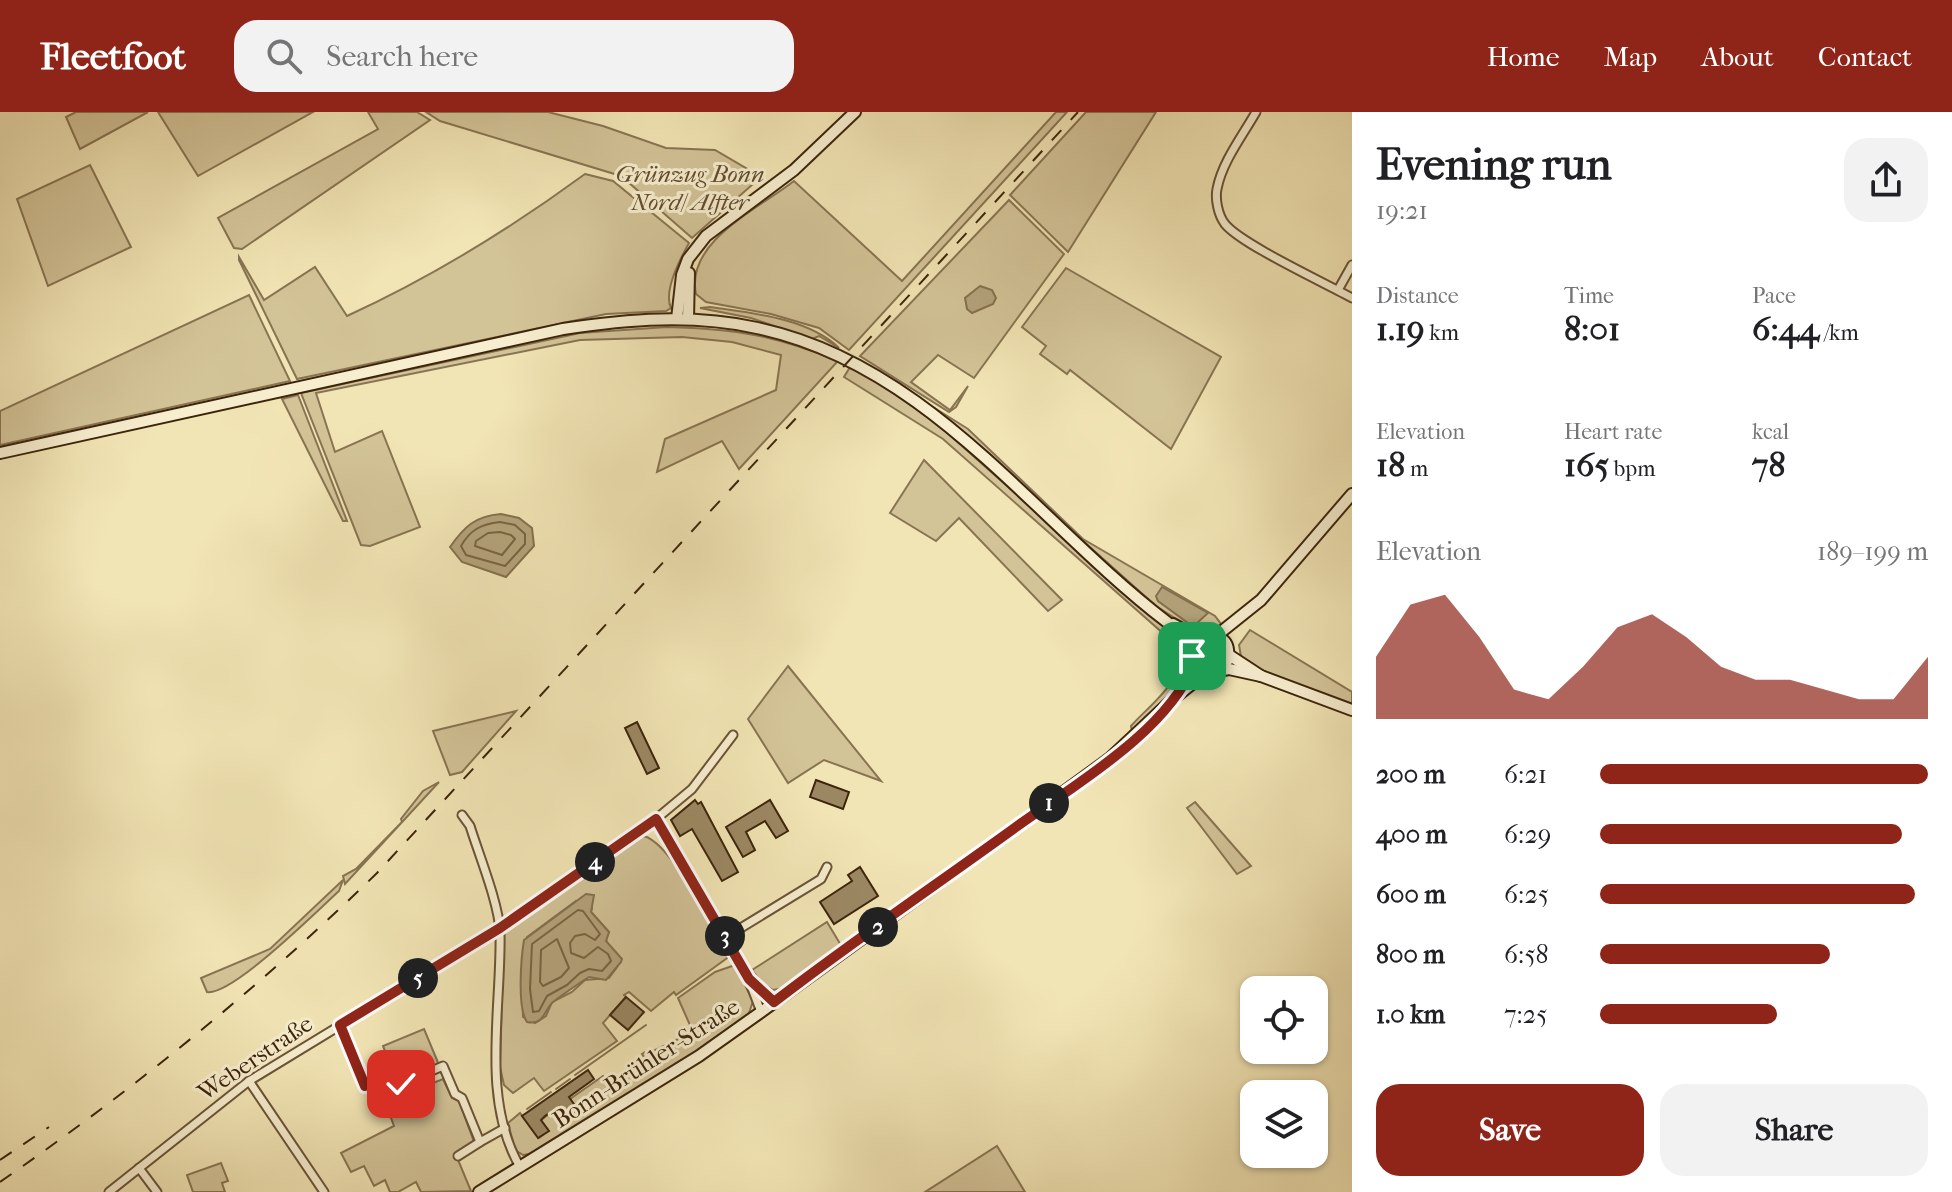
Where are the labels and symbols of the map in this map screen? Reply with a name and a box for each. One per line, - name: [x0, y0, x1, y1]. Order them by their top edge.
- park label: Grünzug Bonn Nord/ Alfter: [616, 160, 764, 216]
- pin: [1158, 622, 1226, 690]
- pin: 1: [1029, 783, 1069, 823]
- pin: 4: [575, 842, 615, 882]
- pin: 2: [858, 907, 898, 947]
- pin: 3: [705, 916, 745, 956]
- pin: 5: [398, 958, 438, 998]
- street label: Bonn-Brühler-Straße: [547, 992, 745, 1134]
- street label: Weberstraße: [192, 1009, 318, 1107]
- pin: [367, 1050, 435, 1118]

